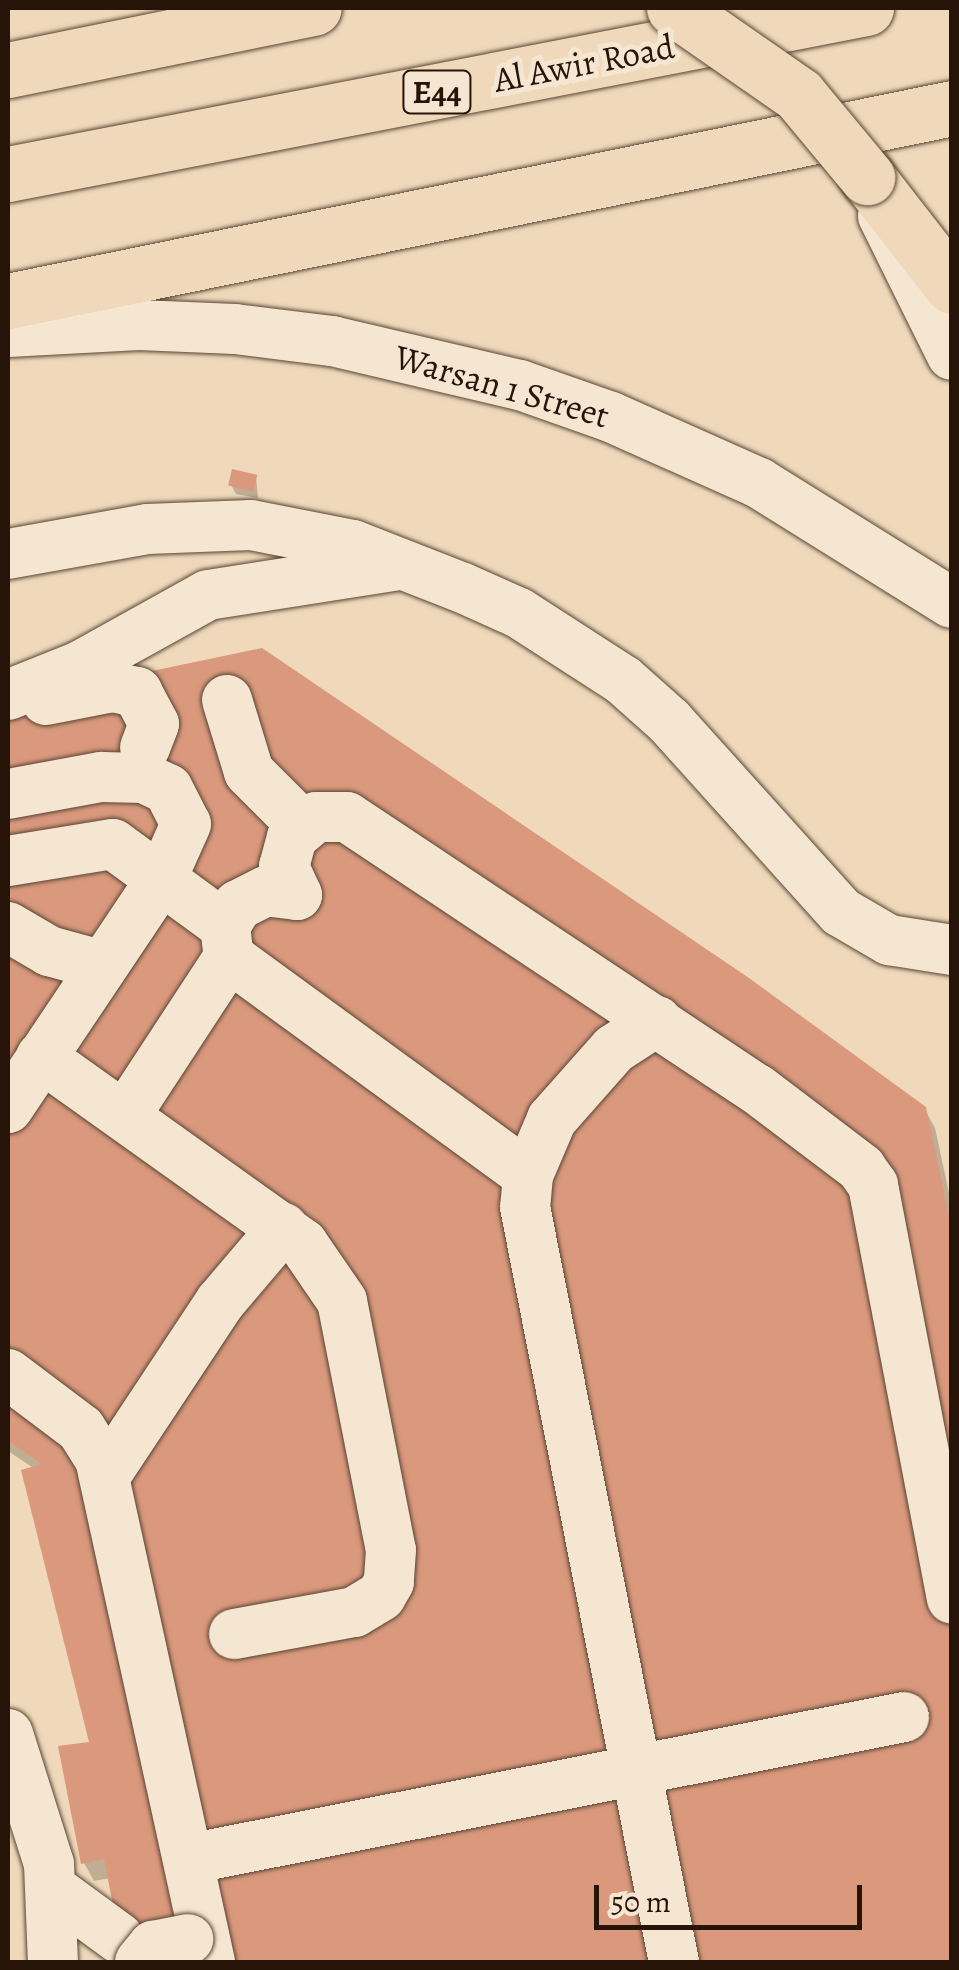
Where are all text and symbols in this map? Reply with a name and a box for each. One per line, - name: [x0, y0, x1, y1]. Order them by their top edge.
- street label: Al Awir Road: [490, 25, 678, 101]
- road number: E44: [402, 65, 472, 119]
- street label: Warsan 1 Street: [390, 335, 614, 437]
- scale bar: [599, 1865, 866, 1927]
- text: 50 m: [611, 1882, 671, 1922]

